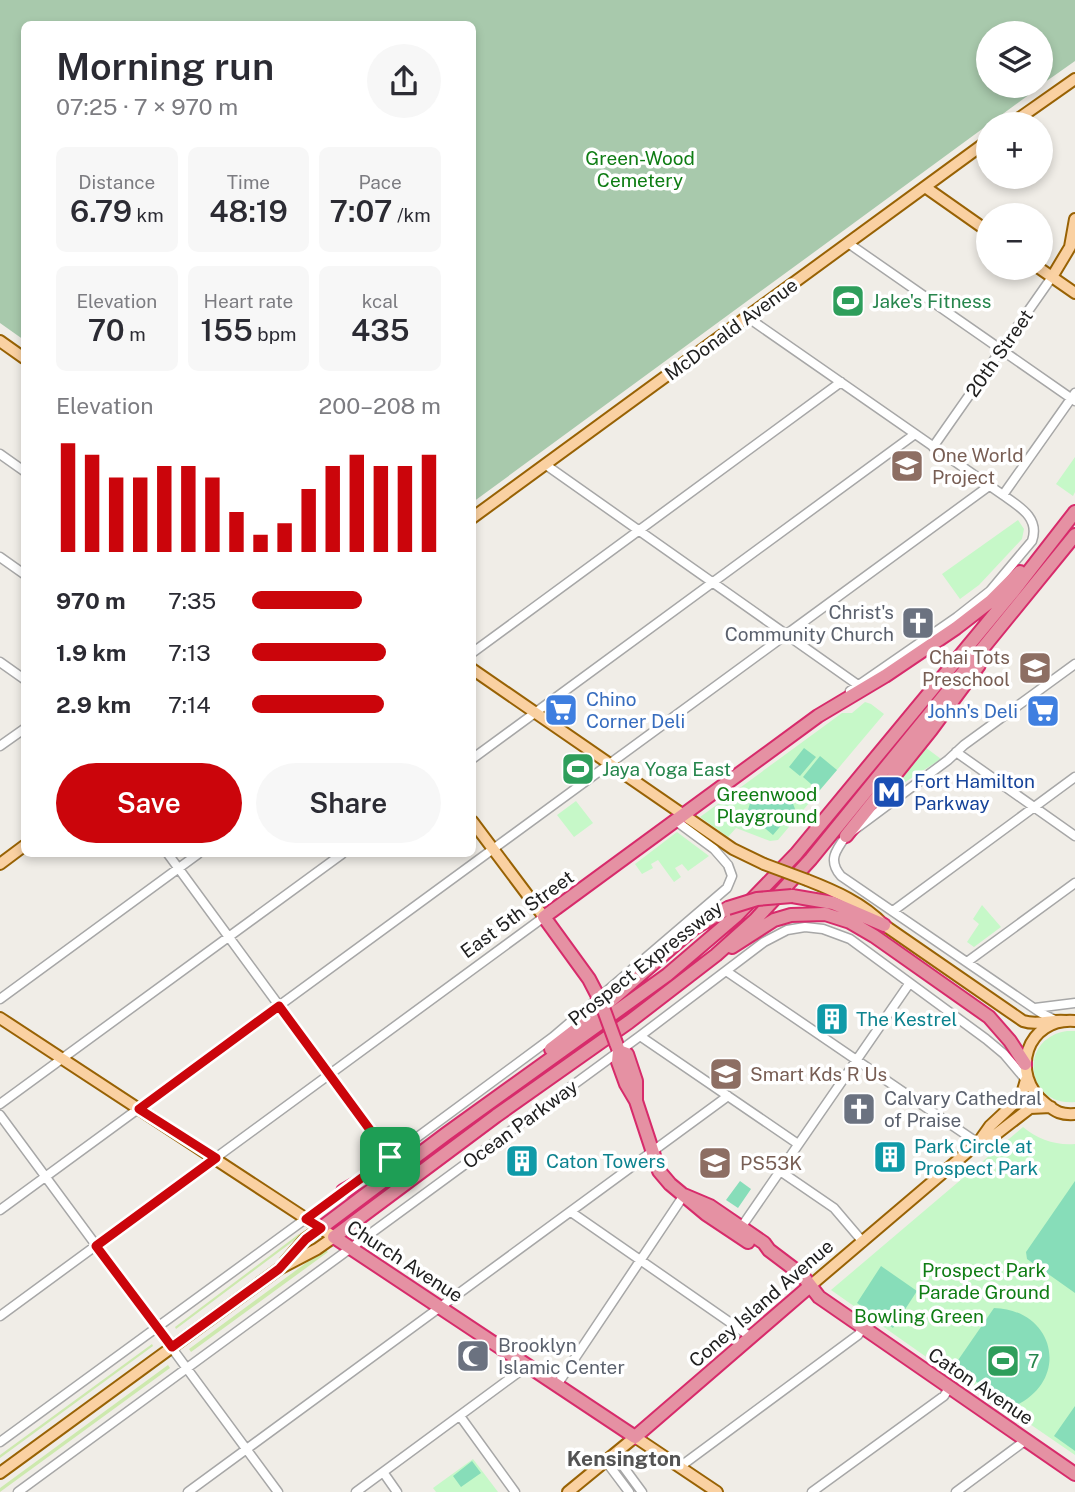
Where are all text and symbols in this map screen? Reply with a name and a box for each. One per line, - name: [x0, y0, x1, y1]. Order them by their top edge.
- map controls: [976, 21, 1053, 280]
- button: layers: [976, 21, 1053, 98]
- text: Morning run: [56, 44, 274, 89]
- button: share: [367, 44, 441, 118]
- text: 07:25 · 7 × 970 m: [56, 93, 238, 120]
- button: +: [976, 112, 1053, 189]
- park label: Green-Wood Cemetery: [585, 147, 695, 191]
- text: Distance: [78, 171, 155, 193]
- text: Time: [227, 171, 270, 193]
- text: Pace: [358, 171, 402, 193]
- text: 6.79: [70, 193, 132, 229]
- text: 48:19: [209, 193, 288, 229]
- text: 7:07: [330, 193, 392, 229]
- button: −: [976, 203, 1053, 280]
- text: km: [132, 204, 164, 226]
- text: /km: [392, 204, 431, 226]
- street label: McDonald Avenue: [660, 273, 802, 385]
- sports icon: Jake's Fitness: [829, 282, 867, 320]
- text: Elevation: [77, 290, 157, 312]
- text: Heart rate: [204, 290, 293, 312]
- text: kcal: [362, 290, 399, 312]
- place label: Jake's Fitness: [872, 290, 991, 312]
- street label: 20th Street: [961, 305, 1037, 401]
- text: 70: [88, 312, 125, 348]
- text: 155: [201, 312, 253, 348]
- text: 435: [351, 312, 409, 348]
- text: m: [125, 323, 146, 345]
- text: bpm: [253, 323, 296, 345]
- text: Elevation: [56, 392, 154, 419]
- text: 200–208 m: [319, 392, 441, 419]
- place label: One World Project: [932, 444, 1024, 488]
- school or university icon: One World Project: [888, 447, 926, 485]
- text: 970 m: [56, 587, 126, 614]
- text: 7:35: [168, 587, 216, 614]
- place label: Christ's Community Church: [725, 601, 894, 645]
- church icon: Christ's Community Church: [899, 604, 937, 642]
- text: 1.9 km: [56, 639, 126, 666]
- text: 7:13: [168, 639, 211, 666]
- place label: Chai Tots Preschool: [922, 646, 1010, 690]
- school or university icon: Chai Tots Preschool: [1016, 649, 1054, 687]
- place label: Chino Corner Deli: [586, 688, 685, 732]
- text: 2.9 km: [56, 691, 131, 718]
- text: 7:14: [168, 691, 211, 718]
- supermarket icon: Chino Corner Deli: [542, 691, 580, 729]
- supermarket icon: John's Deli: [1024, 692, 1062, 730]
- place label: John's Deli: [927, 700, 1018, 722]
- sports icon: Jaya Yoga East: [559, 750, 597, 788]
- place label: Jaya Yoga East: [602, 758, 731, 780]
- button: Save: [56, 763, 242, 843]
- button: Share: [256, 763, 441, 843]
- place label: Fort Hamilton Parkway: [914, 770, 1035, 814]
- metro station icon: Fort Hamilton Parkway: [870, 773, 908, 811]
- park label: Greenwood Playground: [716, 783, 818, 827]
- street label: East 5th Street: [456, 866, 578, 962]
- street label: Prospect Expressway: [564, 896, 726, 1030]
- building icon: The Kestrel: [813, 1000, 851, 1038]
- place label: The Kestrel: [856, 1008, 957, 1030]
- school or university icon: Smart Kds R Us: [707, 1055, 745, 1093]
- place label: Smart Kds R Us: [750, 1063, 887, 1085]
- street label: Ocean Parkway: [458, 1075, 582, 1173]
- place label: Calvary Cathedral of Praise: [884, 1087, 1042, 1131]
- church icon: Calvary Cathedral of Praise: [840, 1090, 878, 1128]
- pin: [360, 1127, 420, 1187]
- place label: Park Circle at Prospect Park: [914, 1135, 1038, 1179]
- icon: arrive: [371, 1138, 409, 1176]
- building icon: Park Circle at Prospect Park: [871, 1138, 909, 1176]
- building icon: Caton Towers: [503, 1142, 541, 1180]
- school or university icon: PS53K: [696, 1144, 734, 1182]
- place label: Caton Towers: [546, 1150, 665, 1172]
- place label: PS53K: [740, 1152, 802, 1174]
- street label: Church Avenue: [343, 1215, 467, 1307]
- street label: Coney Island Avenue: [685, 1235, 837, 1371]
- park label: Prospect Park Parade Ground: [918, 1259, 1050, 1303]
- park label: Bowling Green: [854, 1305, 984, 1327]
- place label: Brooklyn Islamic Center: [498, 1334, 625, 1378]
- mosque icon: Brooklyn Islamic Center: [454, 1337, 492, 1375]
- sports icon: 7: [984, 1342, 1022, 1380]
- street label: Caton Avenue: [924, 1343, 1038, 1429]
- place label: 7: [1028, 1350, 1039, 1372]
- district label: Kensington: [567, 1446, 681, 1471]

